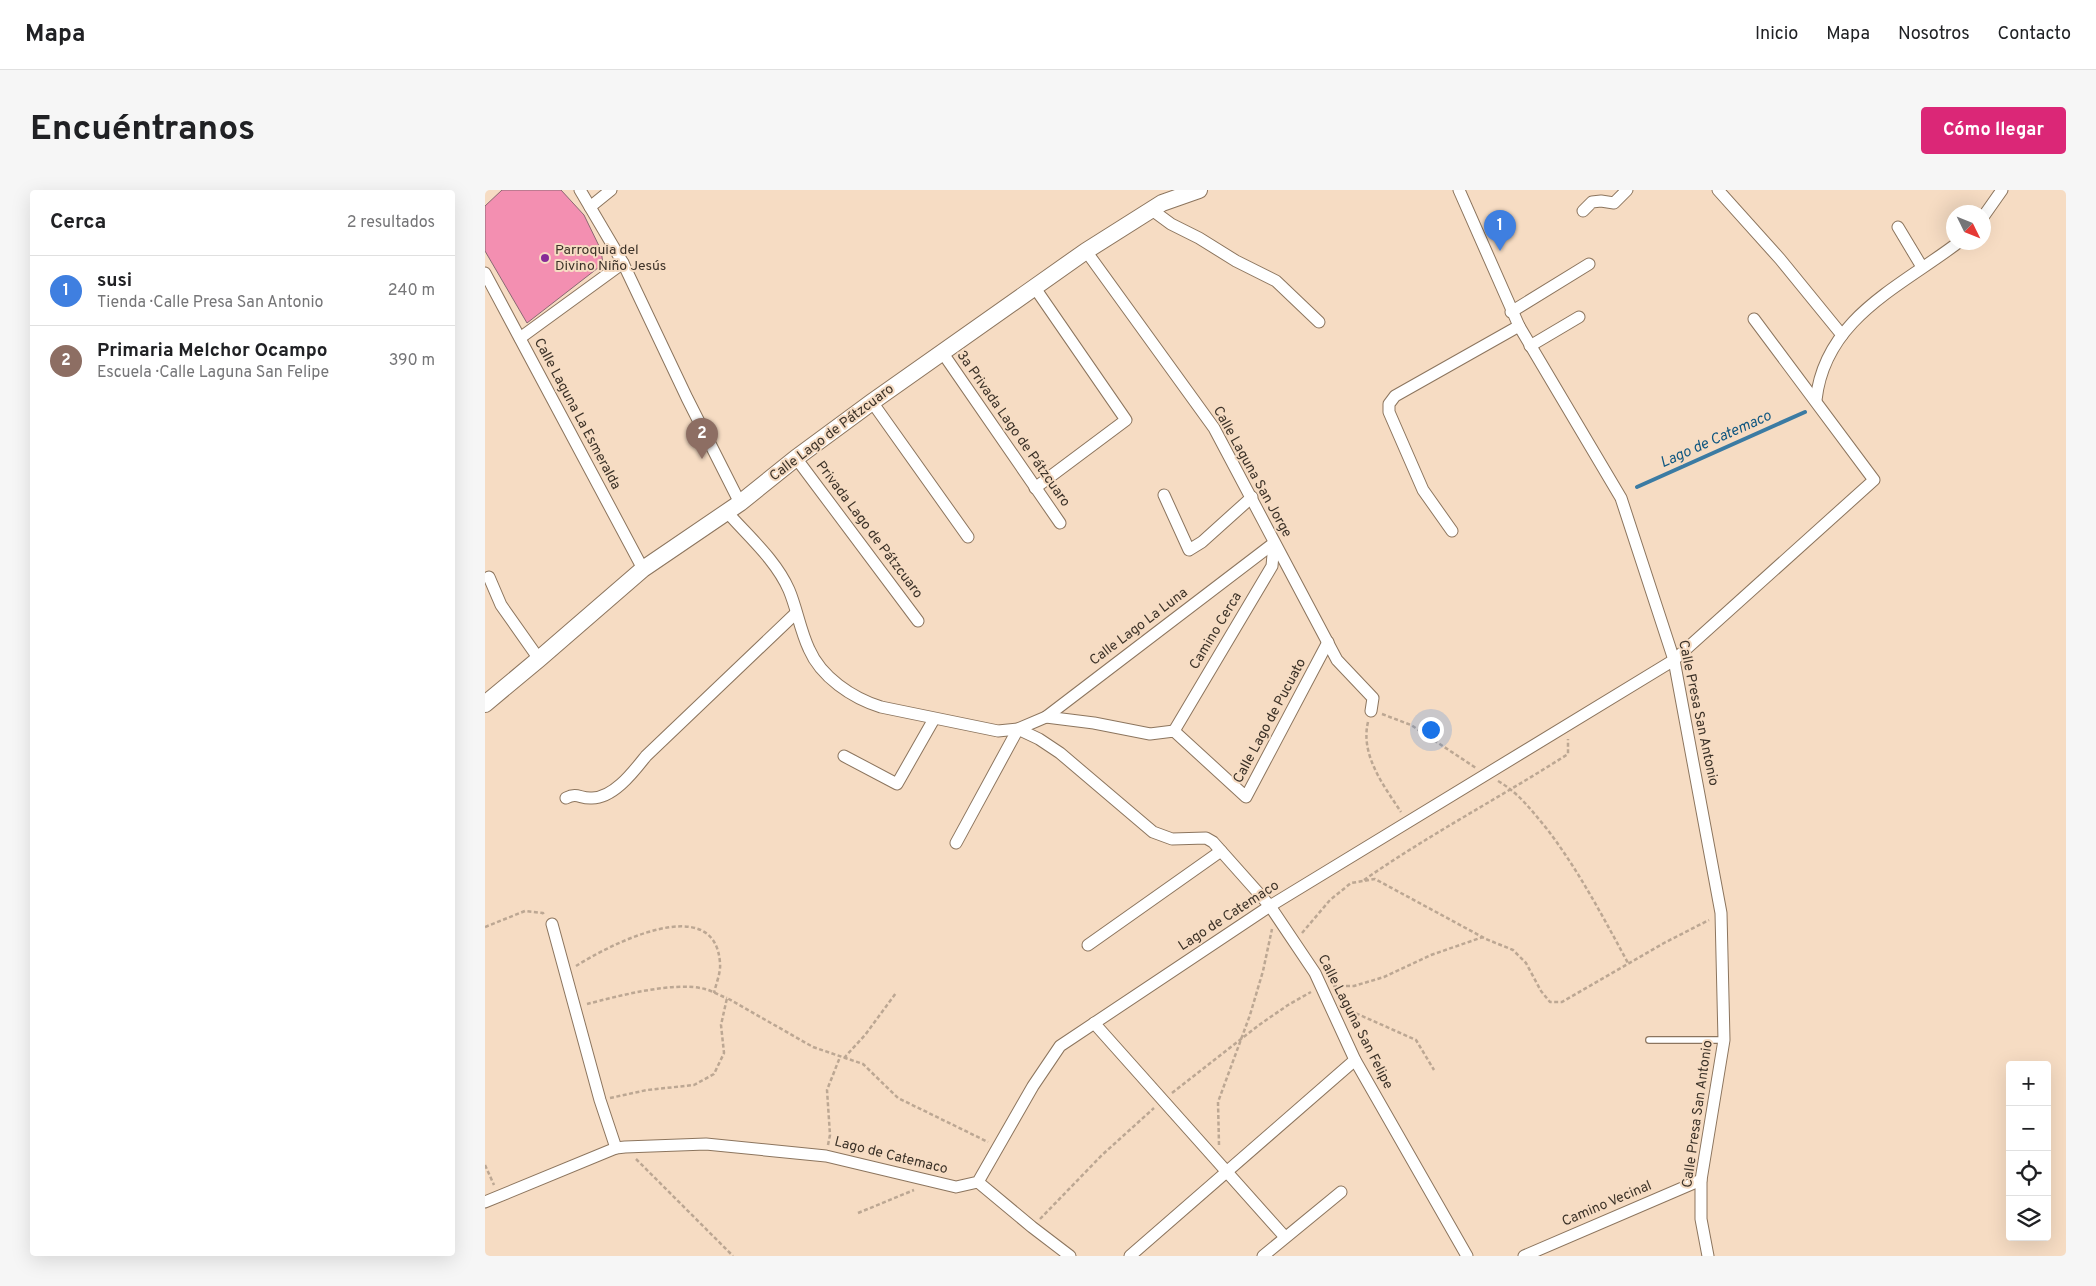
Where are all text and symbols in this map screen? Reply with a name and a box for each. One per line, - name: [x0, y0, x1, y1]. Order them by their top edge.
- text: Mapa: [25, 20, 85, 50]
- text: Inicio: [1755, 23, 1798, 46]
- text: Mapa: [1826, 23, 1870, 46]
- text: Nosotros: [1898, 23, 1970, 46]
- text: Contacto: [1998, 23, 2071, 46]
- button: Cómo llegar: [1921, 107, 2066, 154]
- text: Encuéntranos: [30, 108, 255, 152]
- north arrow: [1946, 205, 1991, 250]
- text: Cerca: [50, 209, 106, 236]
- pin: 1: [1484, 210, 1516, 251]
- text: 2 resultados: [347, 213, 435, 233]
- place label: Parroquia del Divino Niño Jesús: [555, 242, 666, 275]
- marker: Parroquia del Divino Niño Jesús: [539, 252, 551, 264]
- text: susi: [97, 269, 132, 293]
- text: 1: [63, 281, 69, 301]
- text: 240 m: [388, 281, 435, 301]
- text: Tienda · Calle Presa San Antonio: [97, 293, 323, 313]
- street label: Calle Laguna La Esmeralda: [530, 335, 624, 493]
- text: Primaria Melchor Ocampo: [97, 339, 328, 363]
- street label: 3a Privada Lago de Pátzcuaro: [953, 348, 1074, 510]
- text: 2: [61, 351, 71, 371]
- text: 390 m: [389, 351, 435, 371]
- text: Escuela · Calle Laguna San Felipe: [97, 363, 329, 383]
- street label: Calle Lago de Pátzcuaro: [767, 381, 898, 485]
- street label: Calle Laguna San Jorge: [1209, 403, 1295, 541]
- water label: Lago de Catemaco: [1657, 407, 1775, 473]
- pin: 2: [686, 418, 718, 459]
- street label: Privada Lago de Pátzcuaro: [812, 458, 926, 602]
- street label: Calle Lago La Luna: [1087, 585, 1191, 669]
- street label: Camino Cerca: [1186, 589, 1246, 673]
- street label: Calle Presa San Antonio: [1674, 638, 1722, 788]
- street label: Calle Lago de Pucuato: [1230, 655, 1310, 786]
- your location: [1418, 717, 1444, 743]
- street label: Lago de Catemaco: [1176, 877, 1283, 955]
- street label: Calle Laguna San Felipe: [1314, 952, 1396, 1092]
- street label: Calle Presa San Antonio: [1679, 1039, 1717, 1189]
- map controls: [2006, 1061, 2051, 1241]
- button: +: [2006, 1061, 2051, 1106]
- button: −: [2006, 1106, 2051, 1151]
- street label: Lago de Catemaco: [832, 1134, 950, 1178]
- button: locate: [2006, 1151, 2051, 1196]
- street label: Camino Vecinal: [1560, 1177, 1654, 1231]
- button: layers: [2006, 1196, 2051, 1241]

